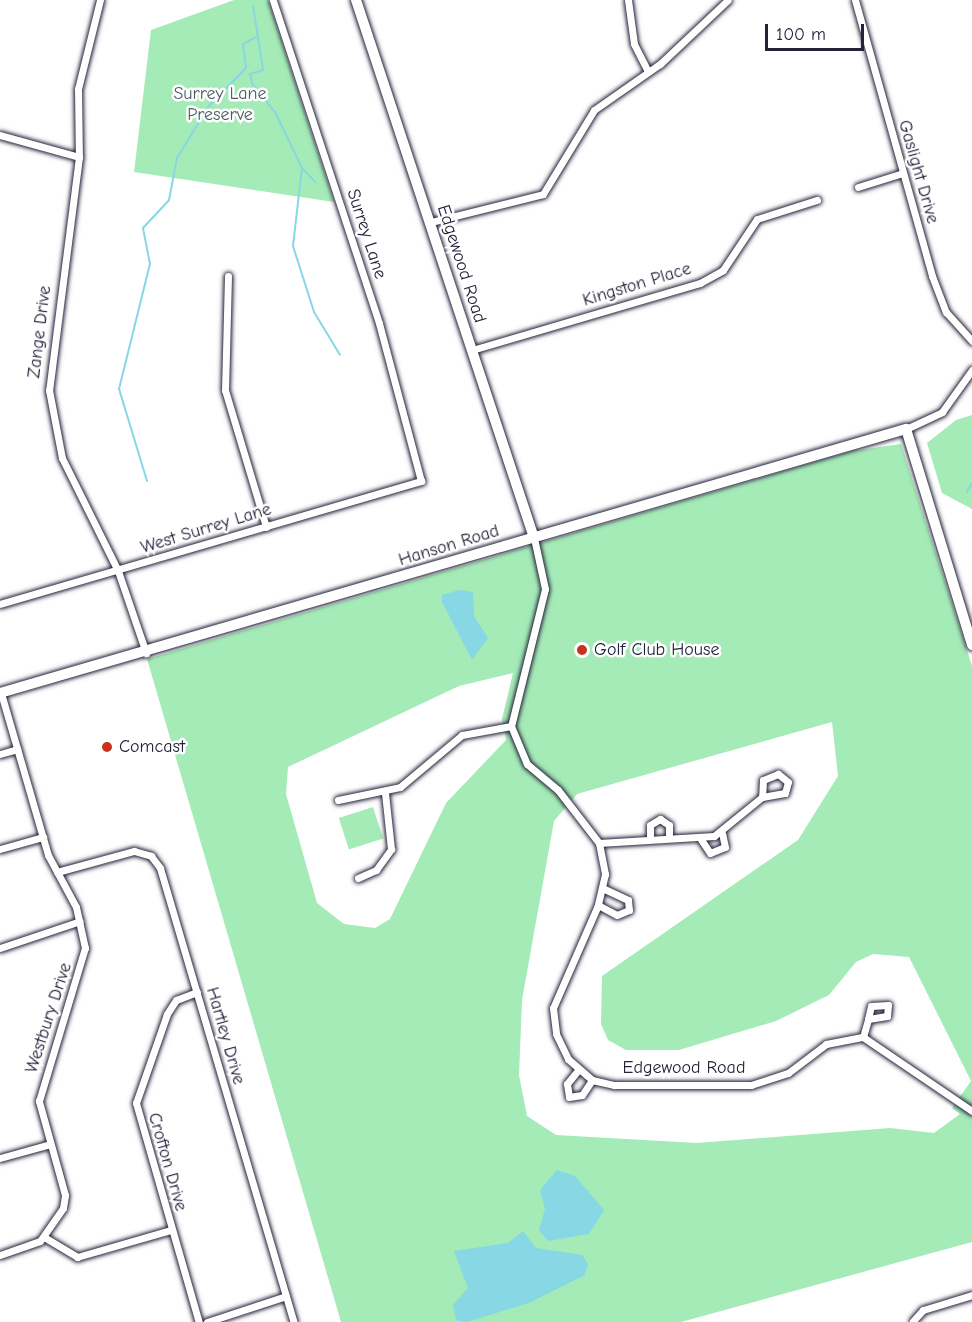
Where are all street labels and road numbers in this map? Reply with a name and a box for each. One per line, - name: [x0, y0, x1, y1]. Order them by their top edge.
- street label: Gaslight Drive: [893, 118, 943, 226]
- street label: Surrey Lane: [341, 186, 391, 282]
- street label: Edgewood Road: [432, 202, 490, 326]
- street label: Kingston Place: [580, 258, 694, 312]
- street label: Zange Drive: [24, 285, 56, 379]
- street label: West Surrey Lane: [138, 499, 274, 559]
- street label: Hanson Road: [396, 520, 502, 572]
- street label: Westbury Drive: [21, 960, 77, 1076]
- street label: Hartley Drive: [201, 985, 249, 1087]
- street label: Edgewood Road: [623, 1057, 745, 1079]
- street label: Crofton Drive: [143, 1110, 191, 1214]

